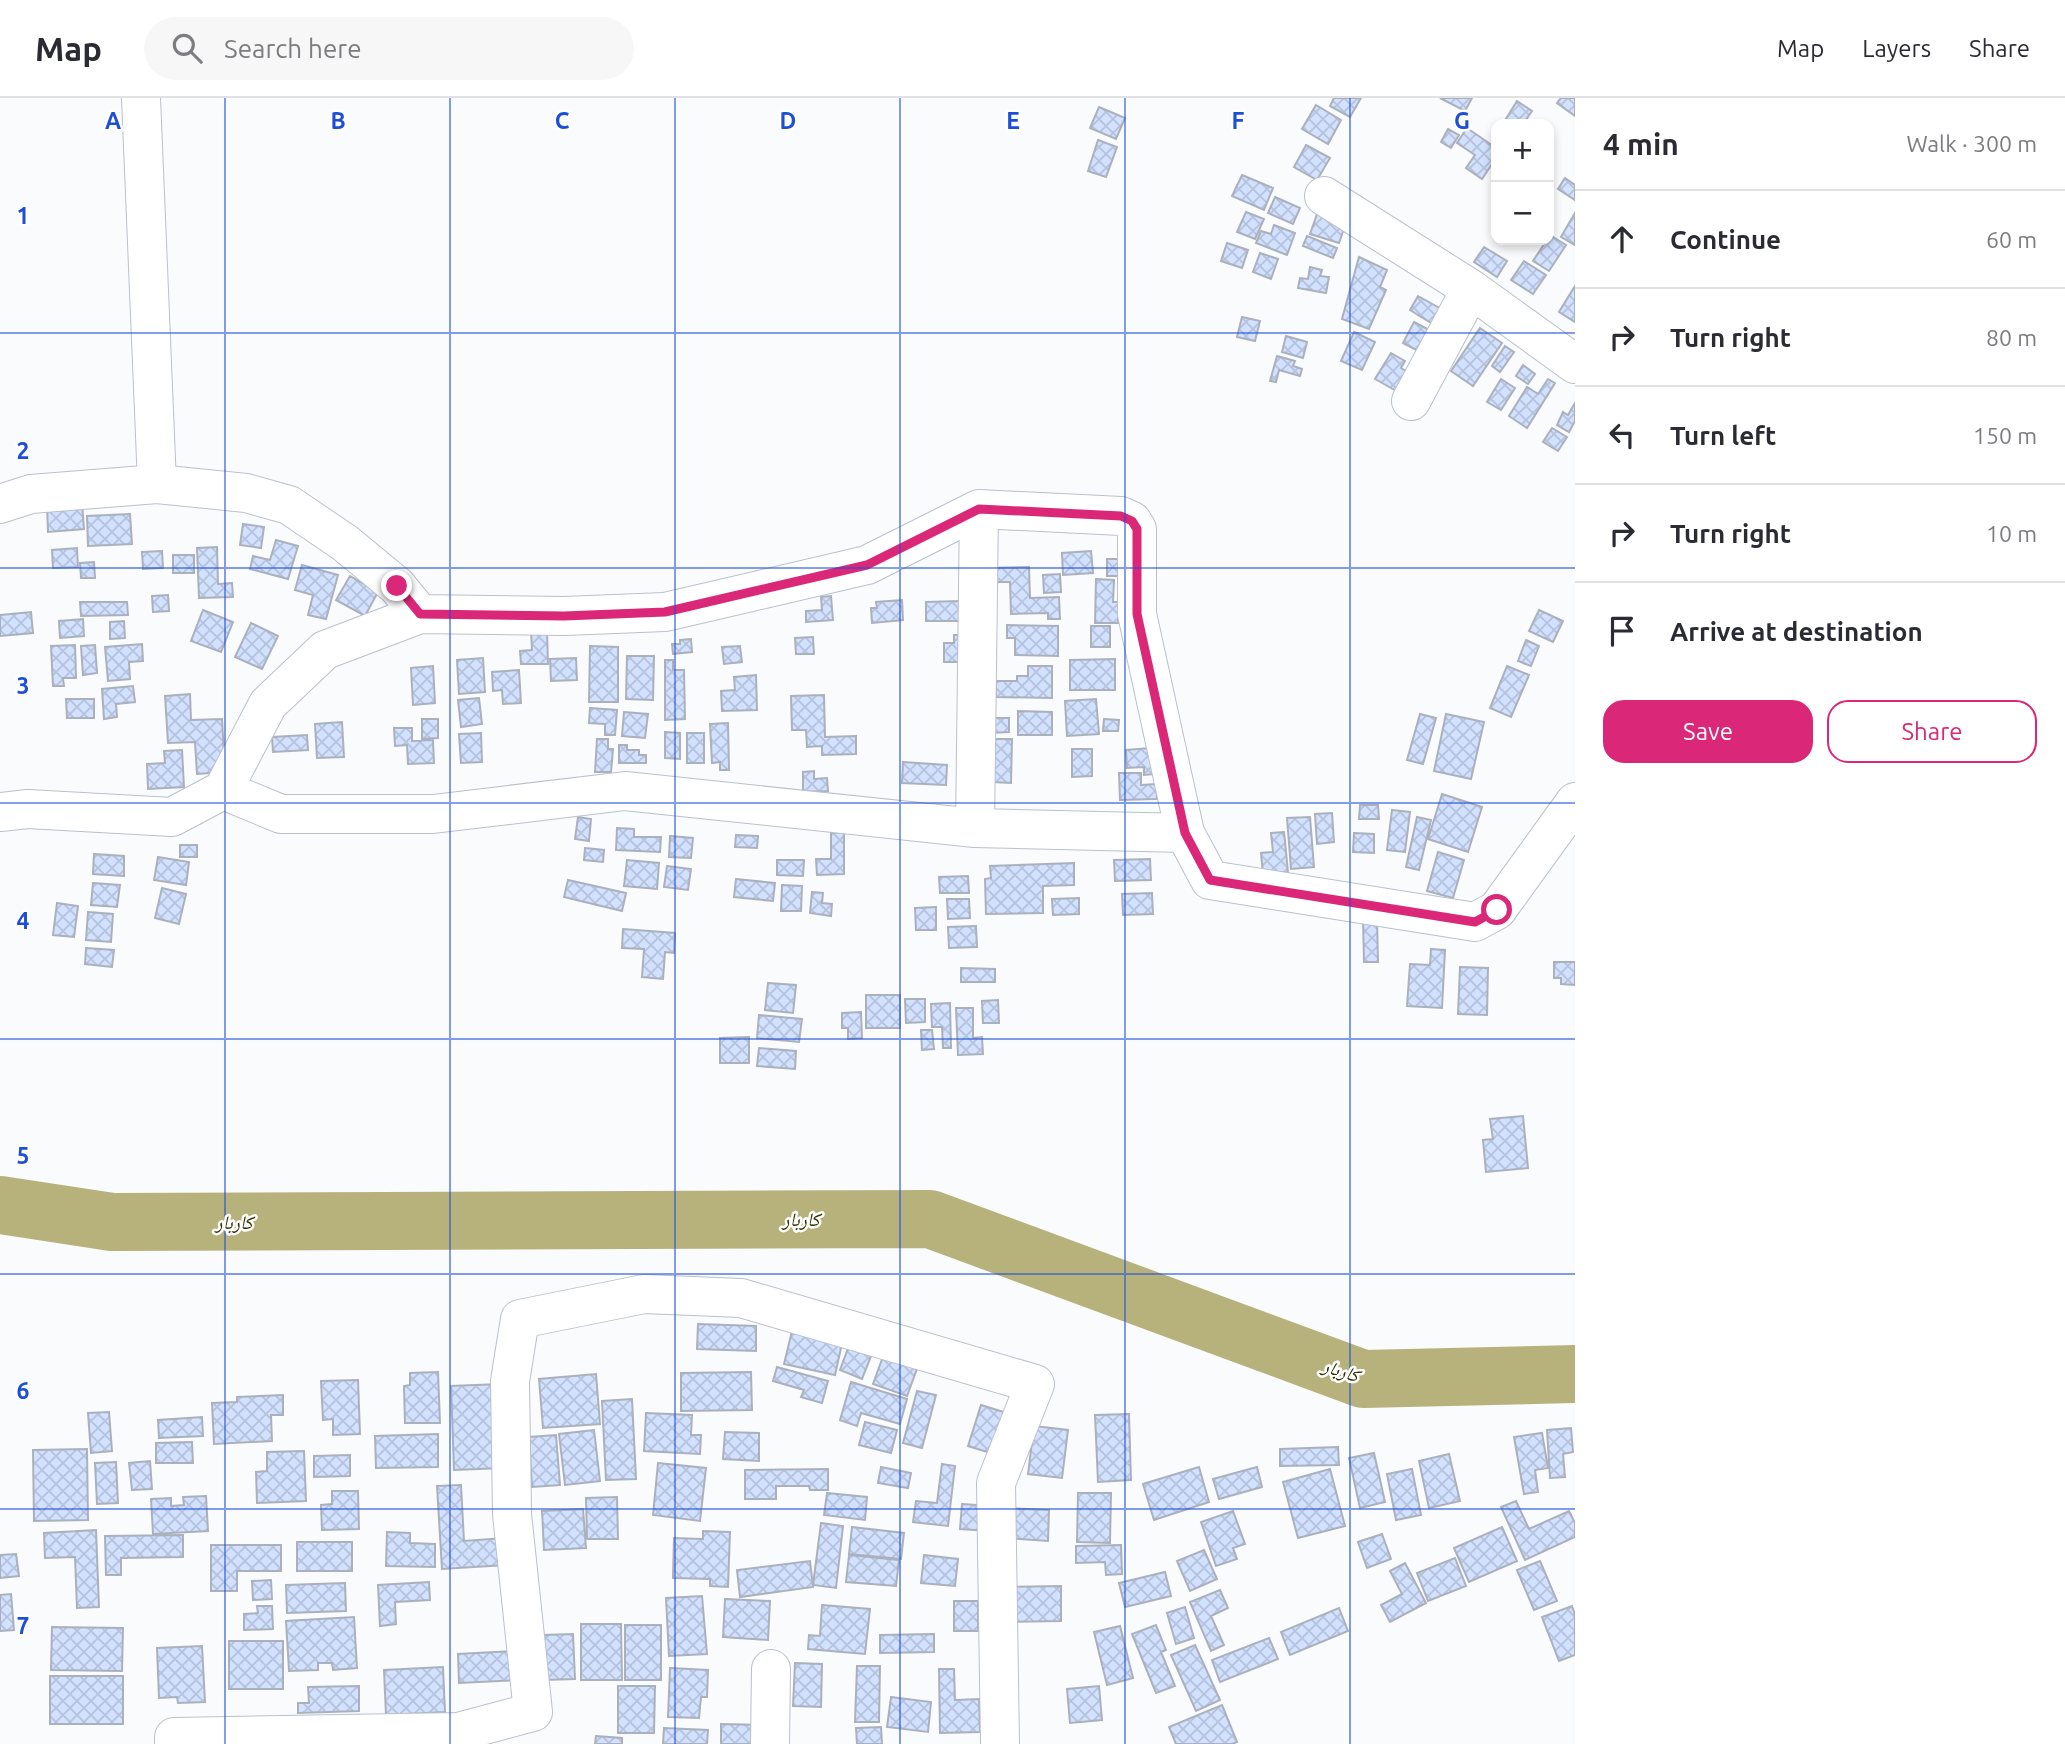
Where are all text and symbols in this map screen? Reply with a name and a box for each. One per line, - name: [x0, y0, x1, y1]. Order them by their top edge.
- search box: [144, 17, 634, 80]
- icon: search: [168, 29, 206, 67]
- text: Map: [35, 30, 102, 67]
- text: Search here: [224, 34, 362, 63]
- text: Map: [1777, 35, 1824, 62]
- text: Layers: [1862, 35, 1931, 62]
- text: Share: [1969, 35, 2030, 62]
- text: A: [105, 108, 121, 133]
- text: B: [330, 108, 346, 133]
- text: C: [555, 108, 570, 133]
- text: D: [780, 108, 796, 133]
- text: E: [1006, 108, 1020, 133]
- text: F: [1232, 108, 1245, 133]
- text: G: [1454, 108, 1470, 133]
- map controls: [1491, 119, 1554, 245]
- button: +: [1491, 119, 1554, 182]
- text: 4 min: [1603, 127, 1679, 161]
- text: Walk · 300 m: [1906, 131, 2037, 156]
- button: −: [1491, 182, 1554, 245]
- text: 1: [17, 203, 29, 228]
- icon: ahead: [1603, 220, 1641, 258]
- text: Continue: [1670, 225, 1781, 254]
- text: 60 m: [1986, 227, 2037, 252]
- icon: right: [1603, 318, 1641, 356]
- text: Turn right: [1670, 323, 1791, 352]
- text: 80 m: [1986, 325, 2037, 350]
- icon: left: [1603, 416, 1641, 454]
- text: Turn left: [1670, 421, 1776, 450]
- text: 150 m: [1973, 423, 2037, 448]
- text: 2: [17, 438, 29, 463]
- icon: right: [1603, 514, 1641, 552]
- text: Turn right: [1670, 519, 1791, 548]
- text: 10 m: [1986, 521, 2037, 546]
- route end: [381, 570, 412, 601]
- icon: arrive: [1603, 612, 1641, 650]
- text: Arrive at destination: [1670, 617, 1923, 646]
- text: 3: [17, 673, 29, 698]
- button: Save: [1603, 700, 1813, 763]
- button: Share: [1827, 700, 2037, 763]
- route start: [1481, 894, 1512, 925]
- text: 4: [17, 908, 30, 933]
- text: 5: [17, 1143, 29, 1168]
- water label: کاربار: [780, 1208, 823, 1231]
- water label: کاربار: [213, 1211, 256, 1234]
- water label: کاربار: [1318, 1353, 1365, 1388]
- text: 6: [17, 1378, 30, 1403]
- text: 7: [17, 1613, 29, 1638]

